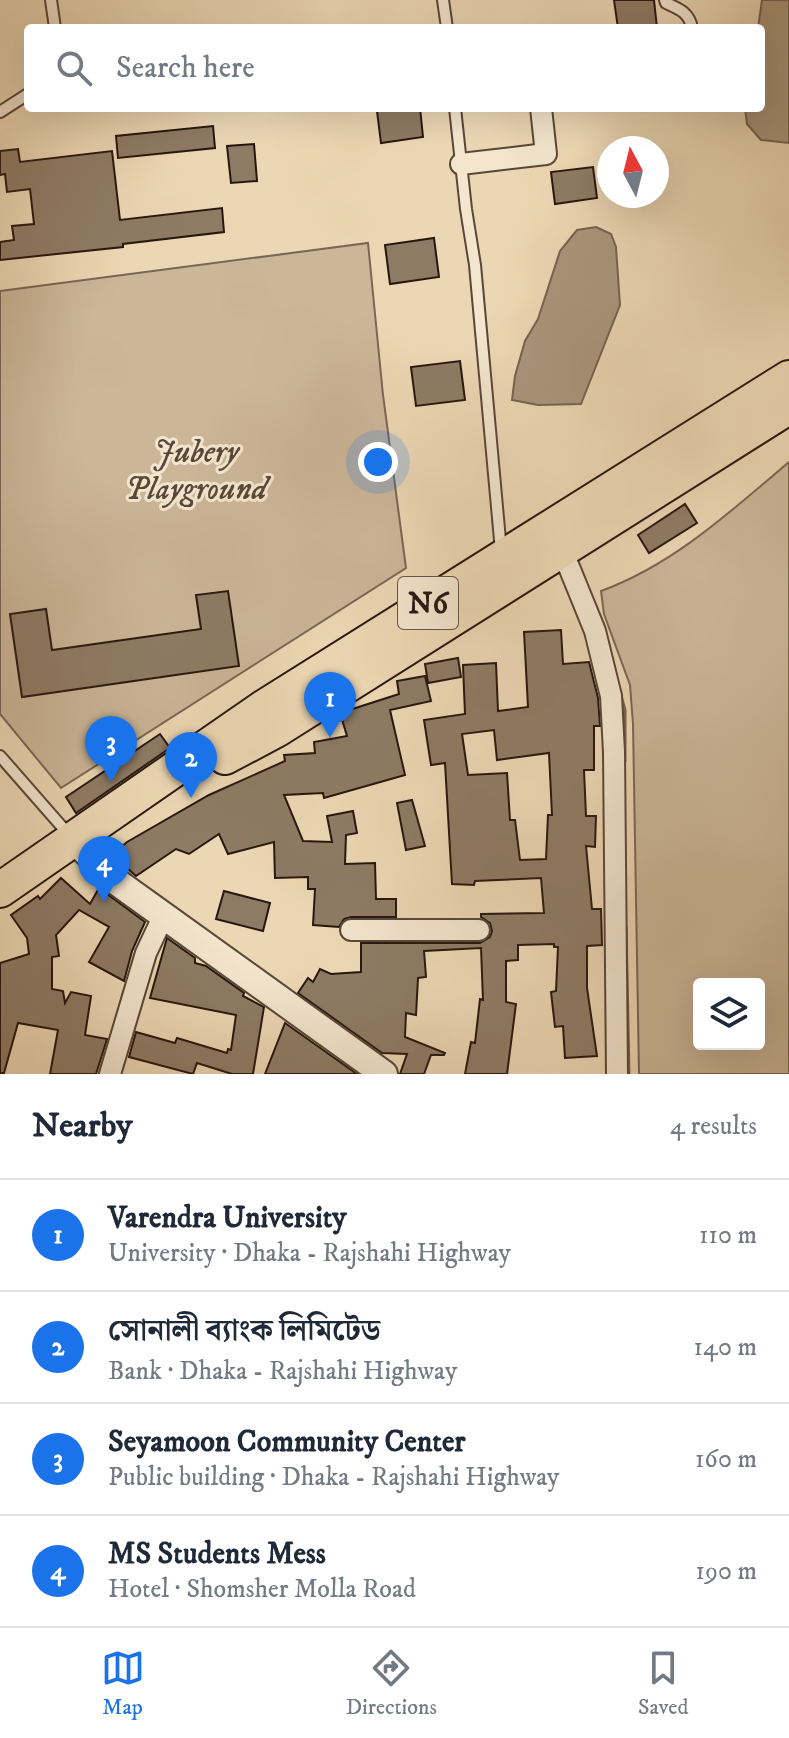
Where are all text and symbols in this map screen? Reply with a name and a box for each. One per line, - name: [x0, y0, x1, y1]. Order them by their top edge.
- search box: [24, 24, 765, 112]
- icon: search: [52, 46, 96, 90]
- text: Search here: [116, 50, 255, 87]
- north arrow: [597, 136, 669, 208]
- park label: Jubery Playground: [125, 433, 272, 510]
- your location: [358, 442, 398, 482]
- road number: N6: [398, 577, 458, 629]
- pin: 1: [304, 672, 356, 738]
- pin: 3: [85, 716, 137, 782]
- pin: 2: [165, 732, 217, 798]
- pin: 4: [78, 836, 130, 902]
- map controls: [693, 978, 765, 1050]
- button: layers: [693, 978, 765, 1050]
- text: Nearby: [32, 1105, 133, 1147]
- text: 4 results: [670, 1110, 757, 1143]
- text: Varendra University: [108, 1200, 346, 1237]
- text: 1: [53, 1219, 63, 1252]
- text: 110 m: [699, 1219, 757, 1252]
- text: University · Dhaka - Rajshahi Highway: [108, 1237, 511, 1270]
- text: সোনালী ব্যাংক লিমিটেড: [108, 1313, 380, 1350]
- text: 2: [52, 1331, 64, 1364]
- text: 140 m: [693, 1331, 757, 1364]
- text: Bank · Dhaka - Rajshahi Highway: [108, 1355, 457, 1388]
- text: Seyamoon Community Center: [108, 1424, 465, 1461]
- text: 3: [53, 1443, 63, 1476]
- text: 160 m: [695, 1443, 757, 1476]
- text: Public building · Dhaka - Rajshahi Highway: [108, 1461, 559, 1494]
- text: MS Students Mess: [108, 1536, 326, 1573]
- text: 4: [51, 1555, 65, 1588]
- text: 190 m: [695, 1555, 757, 1588]
- text: Hotel · Shomsher Molla Road: [108, 1573, 416, 1606]
- tab: Map: [101, 1646, 145, 1721]
- tab: Directions: [346, 1646, 437, 1721]
- tab: Saved: [638, 1646, 688, 1721]

